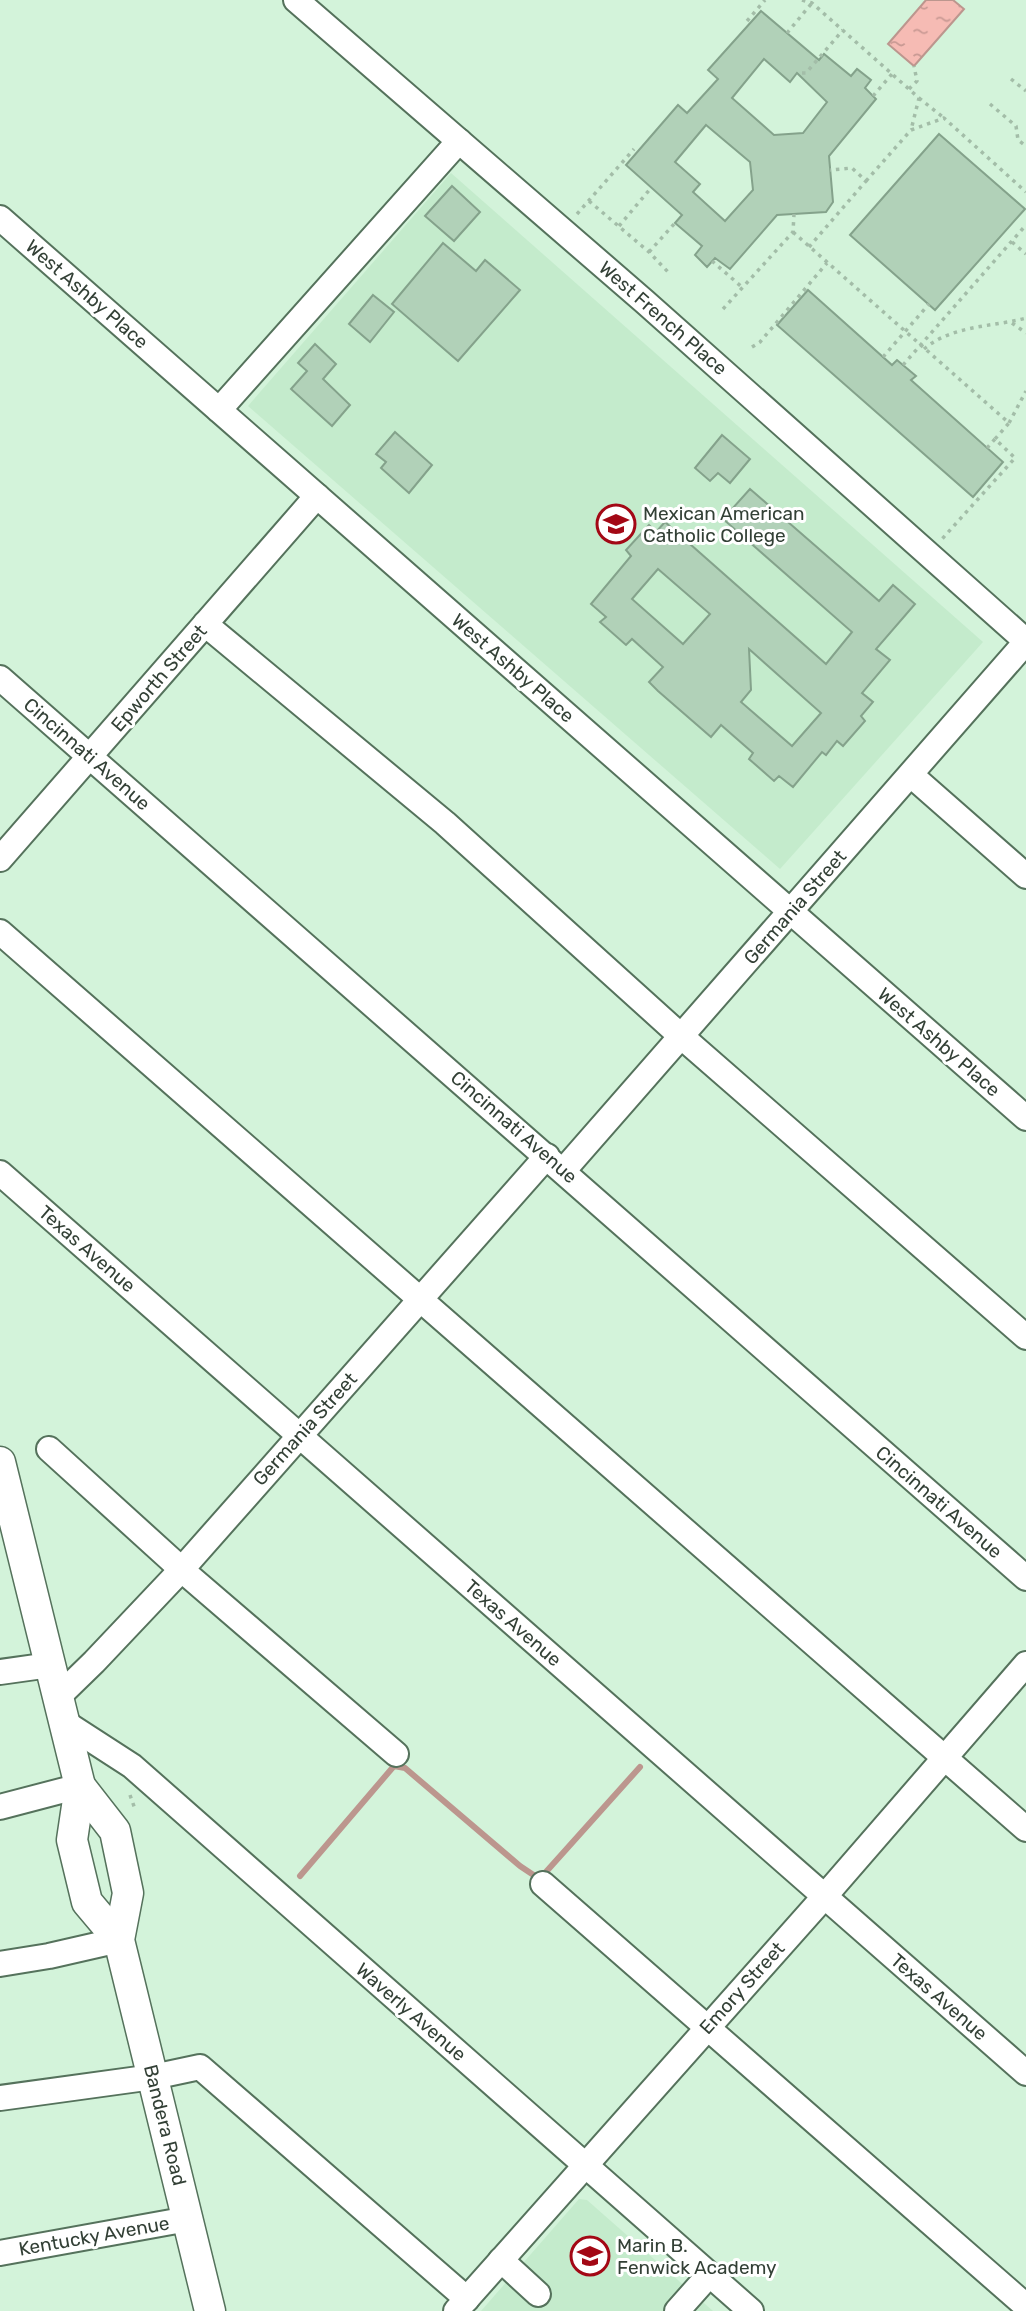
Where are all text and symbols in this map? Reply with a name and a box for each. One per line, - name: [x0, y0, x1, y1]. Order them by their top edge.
- street label: West Ashby Place: [21, 235, 153, 353]
- street label: West French Place: [594, 256, 732, 380]
- place label: Mexican American Catholic College: [643, 502, 805, 547]
- school or university icon: Mexican American Catholic College: [595, 503, 637, 545]
- street label: West Ashby Place: [447, 609, 579, 727]
- street label: Epworth Street: [106, 619, 212, 736]
- street label: Cincinnati Avenue: [19, 693, 155, 815]
- street label: Germania Street: [739, 845, 851, 969]
- street label: West Ashby Place: [873, 983, 1005, 1101]
- street label: Cincinnati Avenue: [446, 1066, 582, 1188]
- street label: Texas Avenue: [34, 1201, 140, 1297]
- street label: Germania Street: [248, 1367, 362, 1490]
- street label: Cincinnati Avenue: [871, 1441, 1007, 1563]
- street label: Texas Avenue: [460, 1575, 566, 1671]
- street label: Emory Street: [695, 1937, 790, 2039]
- street label: Texas Avenue: [886, 1949, 992, 2045]
- street label: Waverly Avenue: [351, 1958, 471, 2066]
- street label: Bandera Road: [139, 2062, 191, 2188]
- street label: Kentucky Avenue: [17, 2211, 171, 2261]
- place label: Marin B. Fenwick Academy: [617, 2234, 777, 2279]
- school or university icon: Marin B. Fenwick Academy: [569, 2235, 611, 2277]

